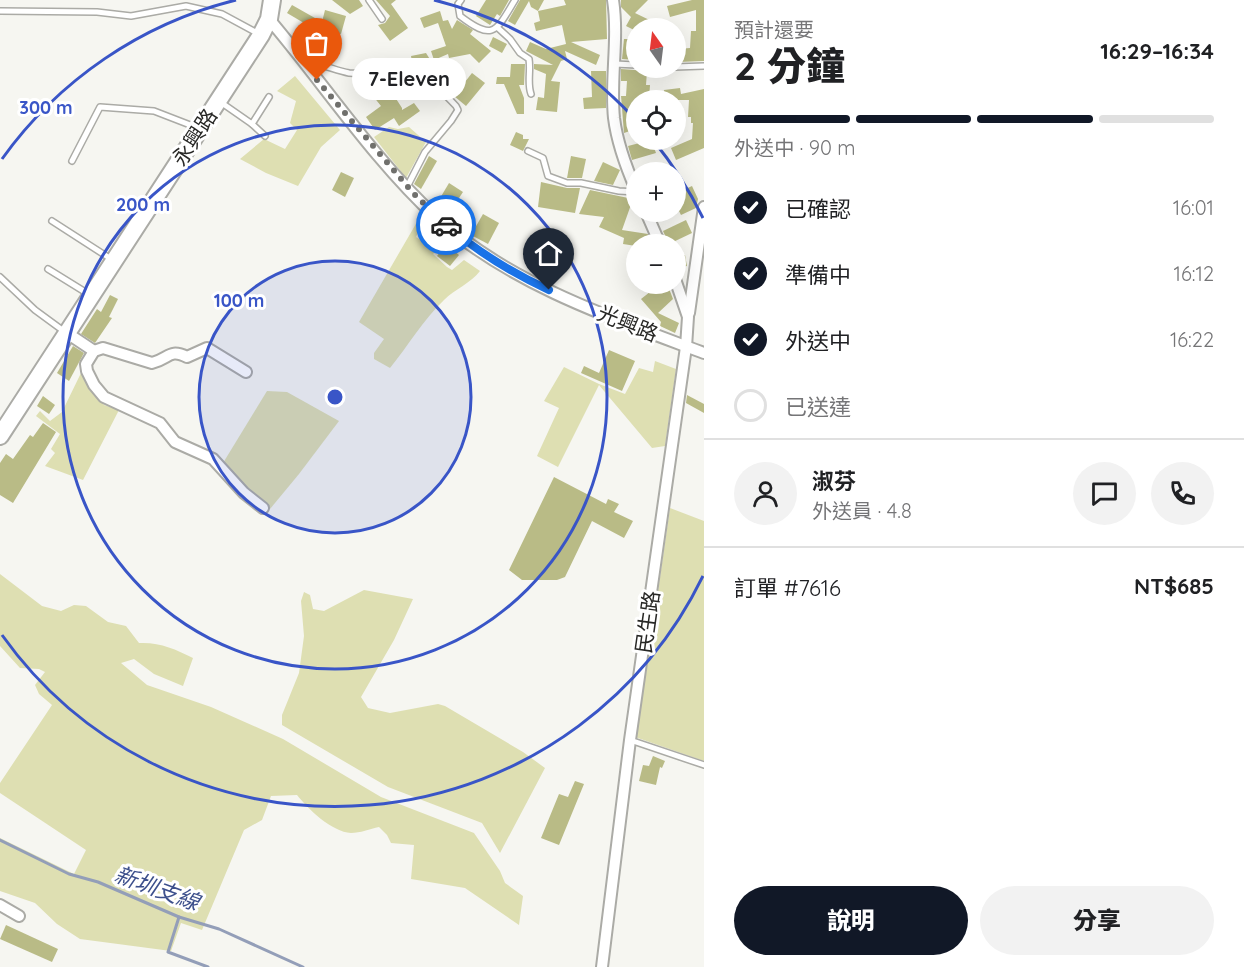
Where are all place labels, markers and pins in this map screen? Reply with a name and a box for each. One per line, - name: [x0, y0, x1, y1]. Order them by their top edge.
- pin: [291, 18, 342, 80]
- callout: 7-Eleven: [353, 59, 467, 101]
- pin: [523, 228, 574, 290]
- centre of rings: [325, 387, 345, 407]

